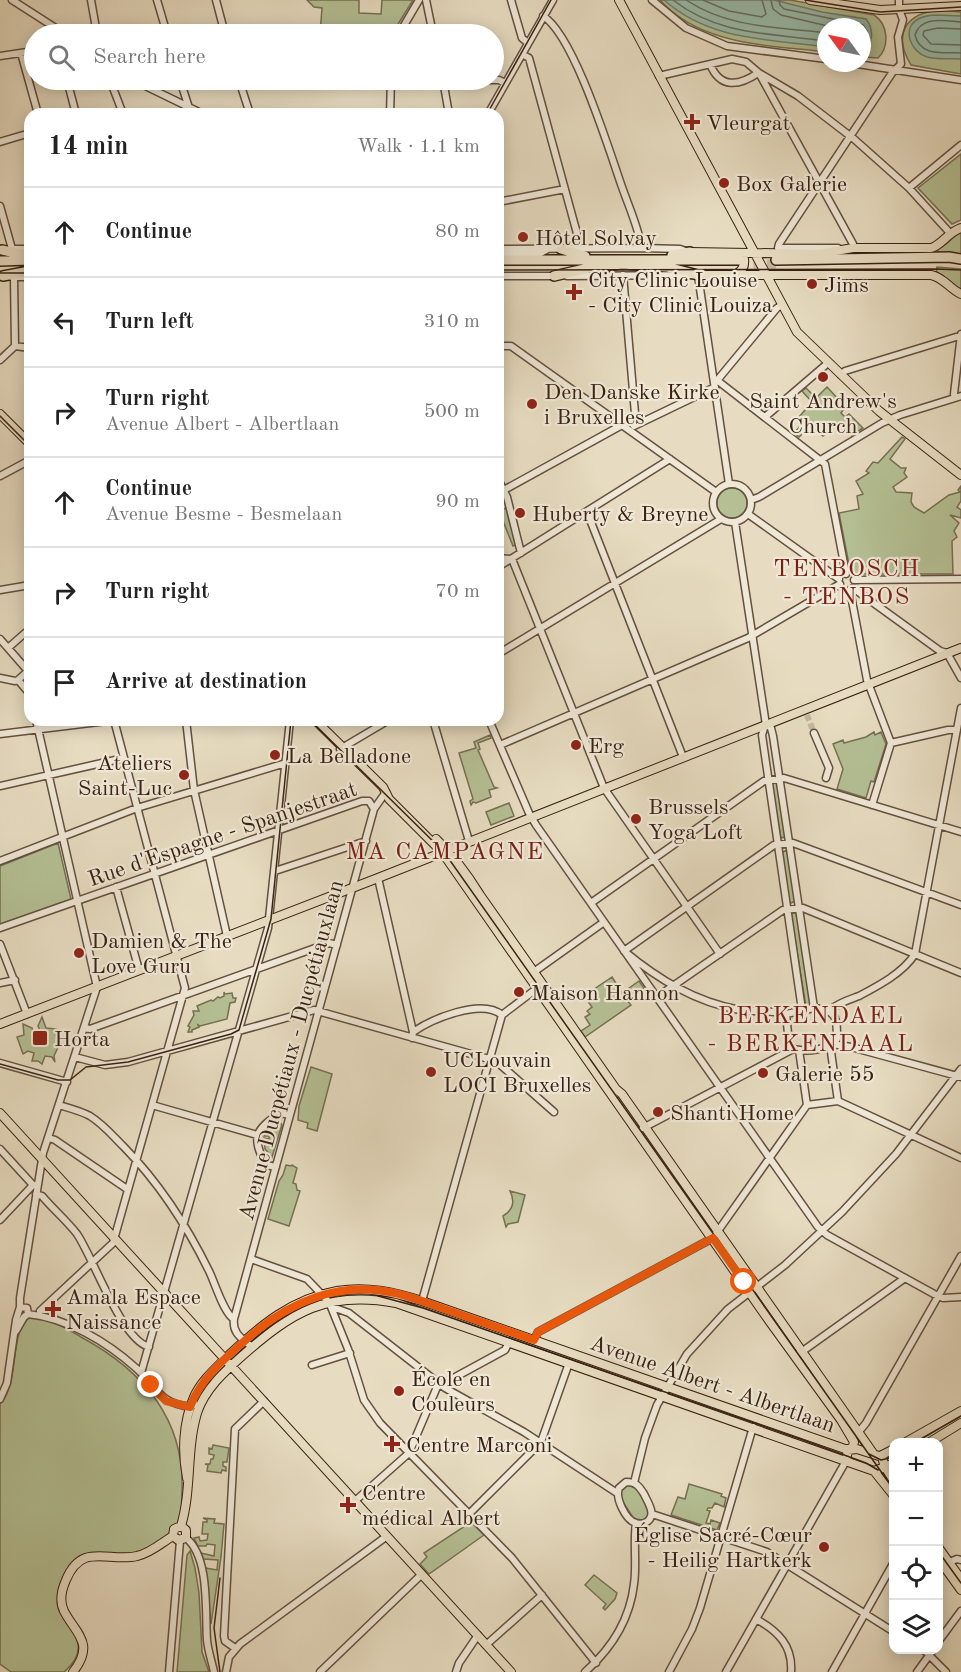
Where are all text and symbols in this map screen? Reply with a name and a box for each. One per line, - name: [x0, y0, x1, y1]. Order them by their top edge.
- north arrow: [817, 18, 871, 72]
- search box: [24, 24, 504, 90]
- icon: search: [45, 41, 78, 74]
- text: Search here: [93, 46, 206, 68]
- marker: Vleurgat: [683, 113, 701, 131]
- place label: Vleurgat: [706, 113, 790, 135]
- text: 14 min: [48, 134, 128, 160]
- text: Walk · 1.1 km: [357, 137, 480, 157]
- place label: Box Galerie: [736, 174, 847, 196]
- marker: Box Galerie: [717, 176, 731, 190]
- icon: ahead: [48, 216, 81, 249]
- text: Continue: [105, 221, 192, 243]
- text: 80 m: [435, 222, 480, 242]
- place label: Hôtel Solvay: [535, 228, 657, 250]
- marker: Hôtel Solvay: [516, 230, 530, 244]
- place label: City Clinic Louise - City Clinic Louiza: [588, 270, 773, 317]
- place label: Jims: [824, 275, 869, 297]
- marker: Jims: [805, 277, 819, 291]
- marker: City Clinic Louise - City Clinic Louiza: [565, 283, 583, 301]
- icon: left: [48, 306, 81, 339]
- text: Turn left: [105, 311, 194, 333]
- text: 310 m: [424, 312, 480, 332]
- marker: Saint Andrew's Church: [816, 370, 830, 384]
- place label: Den Danske Kirke i Bruxelles: [544, 382, 720, 429]
- text: Turn right: [105, 388, 209, 410]
- place label: Saint Andrew's Church: [749, 391, 897, 438]
- icon: right: [48, 396, 81, 429]
- marker: Den Danske Kirke i Bruxelles: [525, 397, 539, 411]
- text: 500 m: [424, 402, 480, 422]
- text: Avenue Albert - Albertlaan: [105, 415, 339, 435]
- text: Continue: [105, 478, 192, 500]
- icon: ahead: [48, 486, 81, 519]
- text: 90 m: [435, 492, 480, 512]
- place label: Huberty & Breyne: [532, 504, 708, 526]
- text: Avenue Besme - Besmelaan: [105, 505, 342, 525]
- marker: Huberty & Breyne: [513, 506, 527, 520]
- district label: TENBOSCH - TENBOS: [773, 558, 921, 610]
- icon: right: [48, 576, 81, 609]
- text: Turn right: [105, 581, 209, 603]
- text: 70 m: [435, 582, 480, 602]
- icon: arrive: [48, 666, 81, 699]
- text: Arrive at destination: [105, 671, 307, 693]
- place label: Erg: [588, 736, 624, 758]
- marker: Erg: [569, 738, 583, 752]
- place label: La Belladone: [287, 746, 411, 768]
- marker: La Belladone: [268, 748, 282, 762]
- place label: Ateliers Saint-Luc: [78, 753, 172, 800]
- marker: Ateliers Saint-Luc: [177, 768, 191, 782]
- street label: Rue d'Espagne - Spanjestraat: [86, 778, 360, 891]
- place label: Brussels Yoga Loft: [648, 797, 743, 844]
- marker: Brussels Yoga Loft: [629, 812, 643, 826]
- district label: MA CAMPAGNE: [345, 841, 545, 865]
- street label: Avenue Ducpétiaux - Ducpétiauxlaan: [236, 878, 348, 1223]
- place label: Damien & The Love Guru: [91, 931, 232, 978]
- marker: Damien & The Love Guru: [72, 946, 86, 960]
- place label: Maison Hannon: [531, 983, 680, 1005]
- marker: Maison Hannon: [512, 985, 526, 999]
- district label: BERKENDAEL - BERKENDAAL: [707, 1005, 915, 1057]
- marker: Horta: [31, 1029, 49, 1047]
- place label: Horta: [54, 1029, 110, 1051]
- place label: UCLouvain LOCI Bruxelles: [443, 1050, 591, 1097]
- place label: Galerie 55: [775, 1064, 875, 1086]
- marker: UCLouvain LOCI Bruxelles: [424, 1065, 438, 1079]
- marker: Galerie 55: [756, 1066, 770, 1080]
- place label: Shanti Home: [670, 1103, 794, 1125]
- marker: Shanti Home: [651, 1105, 665, 1119]
- route start: [730, 1268, 756, 1294]
- place label: Amala Espace Naissance: [66, 1287, 201, 1334]
- marker: Amala Espace Naissance: [44, 1300, 62, 1318]
- street label: Avenue Albert - Albertlaan: [587, 1333, 838, 1437]
- place label: École en Couleurs: [411, 1366, 495, 1416]
- route end: [137, 1371, 163, 1397]
- marker: École en Couleurs: [392, 1384, 406, 1398]
- marker: Centre Marconi: [383, 1435, 401, 1453]
- place label: Centre Marconi: [406, 1435, 552, 1457]
- map controls: [889, 1438, 943, 1654]
- button: +: [889, 1438, 943, 1492]
- place label: Centre médical Albert: [362, 1483, 500, 1530]
- button: −: [889, 1492, 943, 1546]
- marker: Centre médical Albert: [339, 1496, 357, 1514]
- place label: Église Sacré-Cœur - Heilig Hartkerk: [633, 1522, 812, 1572]
- marker: Église Sacré-Cœur - Heilig Hartkerk: [817, 1540, 831, 1554]
- button: locate: [889, 1546, 943, 1600]
- button: layers: [889, 1600, 943, 1654]

